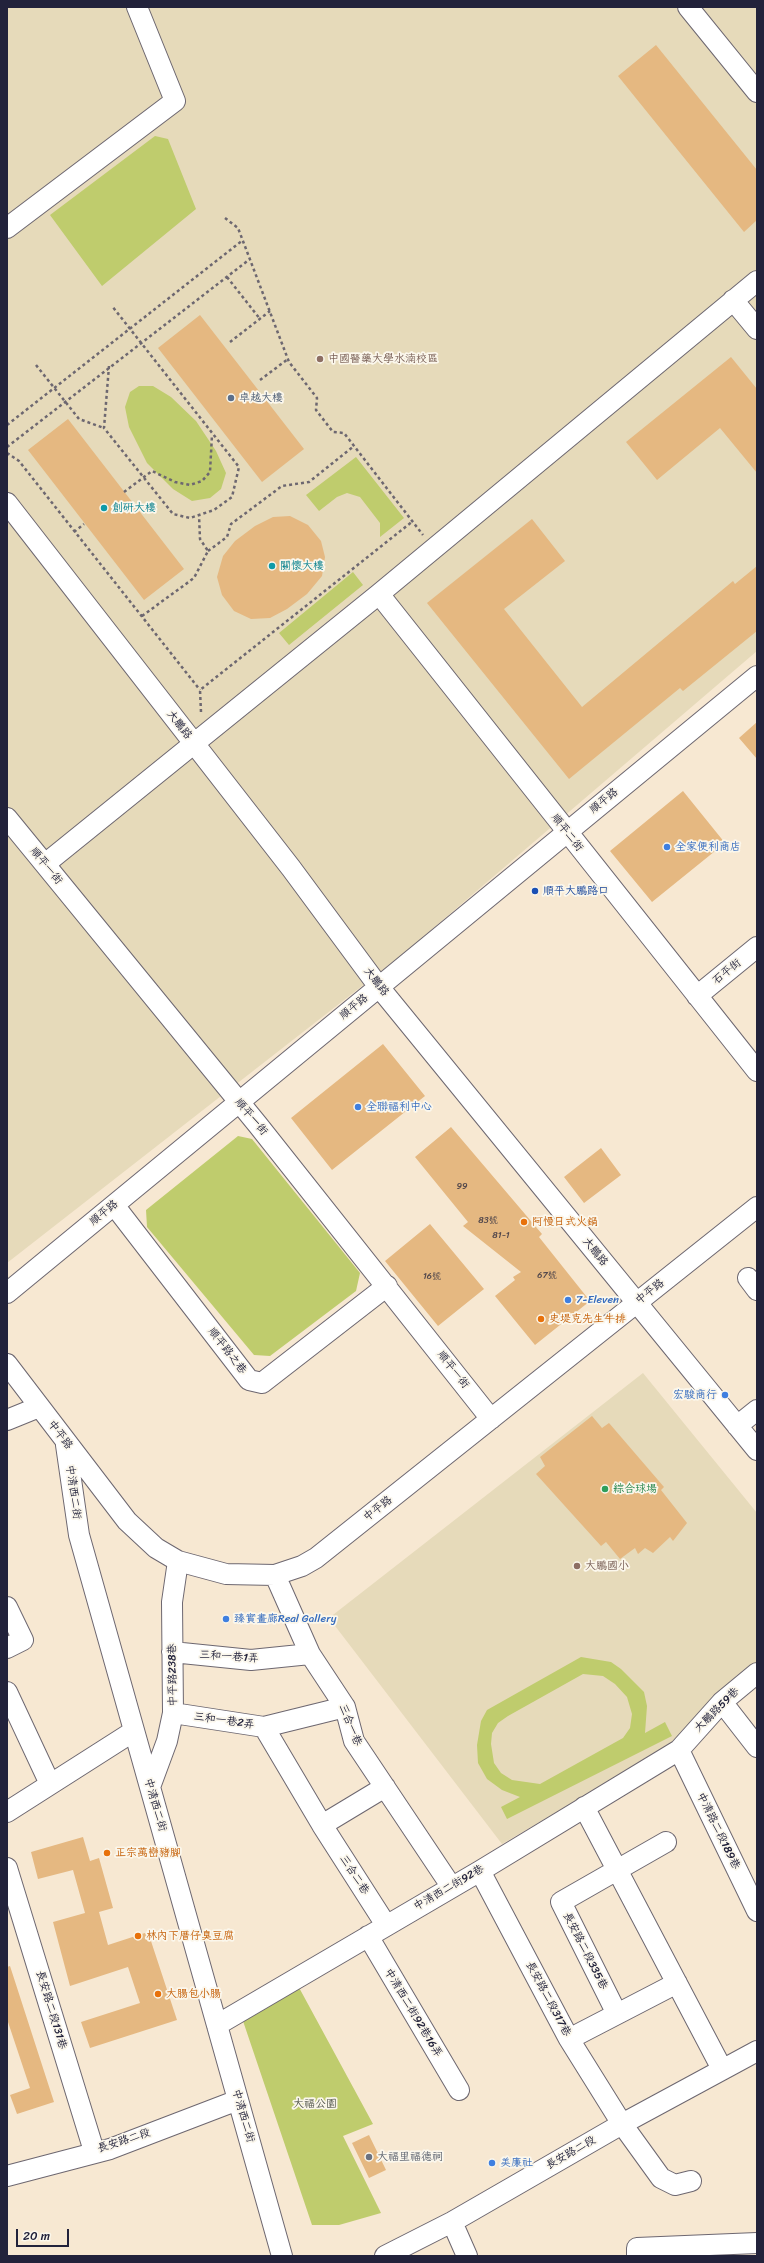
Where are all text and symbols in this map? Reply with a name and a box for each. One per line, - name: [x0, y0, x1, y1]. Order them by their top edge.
- place label: 中國醫藥大學水湳校區: [328, 352, 438, 366]
- marker: 中國醫藥大學水湳校區: [315, 354, 325, 364]
- place label: 卓越大樓: [239, 391, 283, 405]
- marker: 卓越大樓: [226, 393, 236, 403]
- place label: 創研大樓: [112, 501, 156, 515]
- marker: 創研大樓: [99, 503, 109, 513]
- place label: 關懷大樓: [280, 559, 324, 573]
- marker: 關懷大樓: [267, 561, 277, 571]
- street label: 大鵬路: [164, 708, 194, 742]
- street label: 順平路: [587, 785, 621, 817]
- street label: 順平二街: [548, 812, 586, 854]
- place label: 全家便利商店: [675, 840, 741, 854]
- marker: 全家便利商店: [662, 842, 672, 852]
- street label: 順平一街: [27, 845, 65, 887]
- place label: 順平大鵬路口: [543, 884, 609, 898]
- marker: 順平大鵬路口: [530, 886, 540, 896]
- street label: 石平街: [710, 956, 744, 988]
- street label: 大鵬路: [361, 965, 391, 999]
- street label: 順平路: [337, 991, 371, 1023]
- street label: 順平一街: [232, 1096, 270, 1138]
- place label: 全聯福利中心: [366, 1100, 432, 1114]
- marker: 全聯福利中心: [353, 1102, 363, 1112]
- house number: 99: [456, 1182, 468, 1192]
- street label: 順平路: [87, 1197, 121, 1229]
- place label: 阿慢日式火鍋: [532, 1215, 598, 1229]
- house number: 83號: [478, 1216, 498, 1226]
- marker: 阿慢日式火鍋: [519, 1217, 529, 1227]
- house number: 81-1: [492, 1231, 510, 1241]
- street label: 大鵬路: [579, 1235, 611, 1269]
- house number: 67號: [537, 1271, 557, 1281]
- house number: 16號: [423, 1272, 441, 1282]
- street label: 中平路: [633, 1277, 667, 1307]
- place label: 7-Eleven: [576, 1293, 619, 1307]
- marker: 7-Eleven: [563, 1295, 573, 1305]
- place label: 史堤克先生牛排: [549, 1312, 626, 1326]
- marker: 史堤克先生牛排: [536, 1314, 546, 1324]
- street label: 順平路之巷: [205, 1325, 249, 1377]
- street label: 順平一街: [434, 1349, 472, 1391]
- place label: 宏駿商行: [673, 1388, 717, 1402]
- marker: 宏駿商行: [720, 1390, 730, 1400]
- street label: 中平路: [45, 1418, 75, 1452]
- street label: 中清西二街: [63, 1464, 83, 1520]
- place label: 綜合球場: [613, 1482, 657, 1496]
- marker: 綜合球場: [600, 1484, 610, 1494]
- street label: 中平路: [361, 1494, 395, 1524]
- place label: 大鵬國小: [585, 1559, 629, 1573]
- marker: 大鵬國小: [572, 1561, 582, 1571]
- place label: 臻實畫廊Real Gallery: [234, 1612, 336, 1626]
- marker: 臻實畫廊Real Gallery: [221, 1614, 231, 1624]
- street label: 中平路238巷: [166, 1643, 180, 1707]
- street label: 三和一巷1弄: [199, 1648, 259, 1666]
- street label: 大鵬路59巷: [692, 1685, 742, 1735]
- street label: 三合一巷: [336, 1702, 364, 1748]
- street label: 三和一巷2弄: [193, 1710, 255, 1732]
- street label: 中清西二街: [141, 1777, 169, 1833]
- street label: 中清路二段189巷: [694, 1790, 742, 1872]
- place label: 正宗萬巒豬腳: [115, 1846, 181, 1860]
- marker: 正宗萬巒豬腳: [102, 1848, 112, 1858]
- street label: 三合二巷: [336, 1853, 372, 1897]
- street label: 中清西二街92巷: [411, 1863, 487, 1913]
- street label: 長安路二段335巷: [560, 1910, 610, 1992]
- place label: 林內下厝仔臭豆腐: [146, 1929, 234, 1943]
- marker: 林內下厝仔臭豆腐: [133, 1931, 143, 1941]
- street label: 長安路二段317巷: [523, 1959, 573, 2039]
- street label: 中清西二街92巷16弄: [381, 1966, 445, 2060]
- street label: 長安路二段131巷: [33, 1969, 69, 2051]
- place label: 大腸包小腸: [166, 1987, 221, 2001]
- marker: 大腸包小腸: [153, 1989, 163, 1999]
- street label: 中清西二街: [229, 2088, 257, 2144]
- park label: 大福公園: [293, 2097, 337, 2111]
- street label: 長安路二段: [96, 2126, 152, 2156]
- street label: 長安路二段: [544, 2134, 598, 2172]
- place label: 大福里福德祠: [377, 2150, 443, 2164]
- marker: 大福里福德祠: [364, 2152, 374, 2162]
- place label: 美廉社: [500, 2156, 533, 2170]
- marker: 美廉社: [487, 2158, 497, 2168]
- scale bar: [18, 2221, 71, 2247]
- text: 20 m: [23, 2225, 50, 2247]

